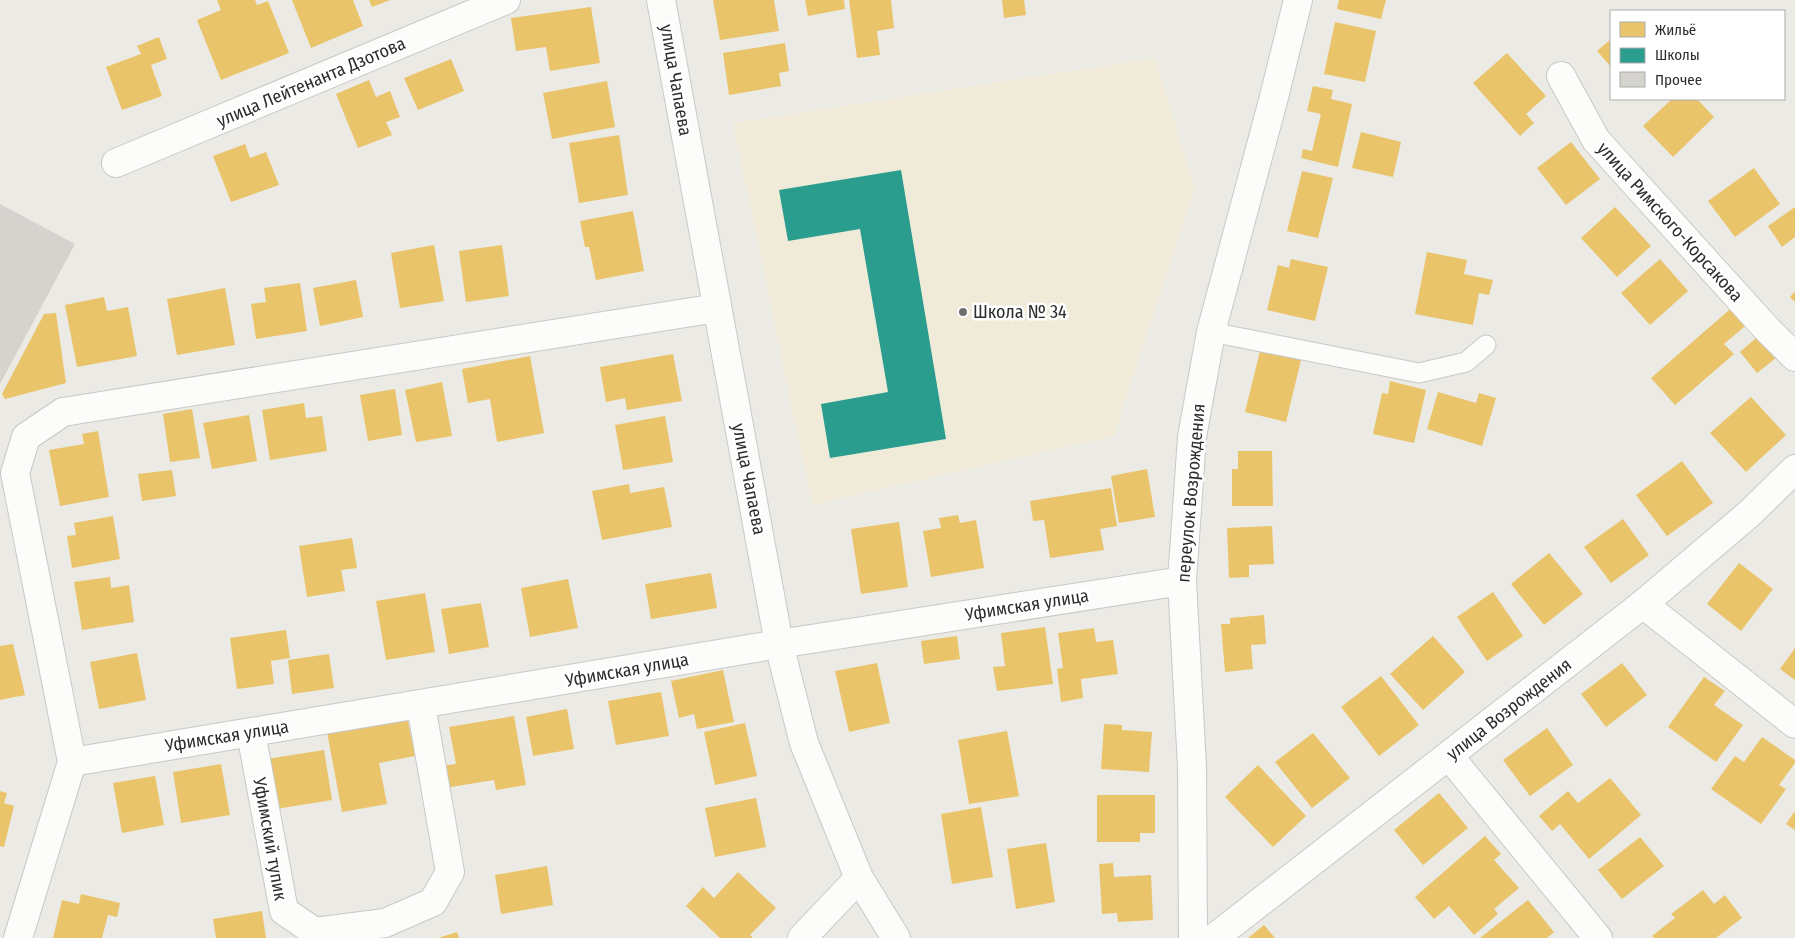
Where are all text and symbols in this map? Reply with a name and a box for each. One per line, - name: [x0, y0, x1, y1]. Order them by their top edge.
- legend: [1610, 10, 1785, 100]
- text: Жильё: [1655, 21, 1696, 39]
- street label: улица Чапаева: [655, 22, 697, 138]
- street label: улица Лейтенанта Дзотова: [213, 32, 409, 132]
- text: Школы: [1655, 46, 1700, 64]
- text: Прочее: [1655, 71, 1702, 89]
- street label: улица Римского-Корсакова: [1592, 138, 1748, 306]
- place label: Школа № 34: [973, 301, 1067, 323]
- marker: Школа № 34: [957, 306, 969, 318]
- street label: переулок Возрождения: [1172, 403, 1210, 583]
- street label: улица Чапаева: [727, 421, 771, 537]
- street label: Уфимская улица: [963, 584, 1091, 626]
- street label: Уфимская улица: [563, 648, 691, 692]
- street label: улица Возрождения: [1442, 653, 1576, 765]
- street label: Уфимская улица: [163, 715, 291, 757]
- street label: Уфимский тупик: [248, 775, 292, 903]

